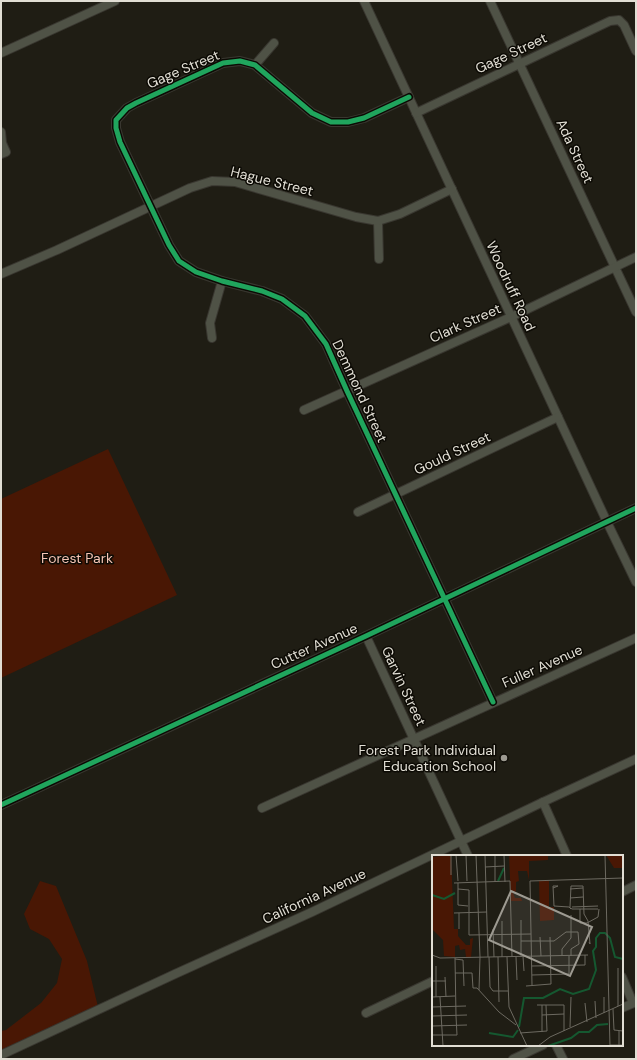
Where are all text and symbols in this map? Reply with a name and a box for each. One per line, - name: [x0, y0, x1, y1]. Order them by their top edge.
- street label: Gage Street: [472, 29, 550, 77]
- street label: Gage Street: [144, 46, 222, 92]
- street label: Ada Street: [552, 116, 598, 186]
- street label: Hague Street: [229, 162, 315, 200]
- street label: Woodruff Road: [482, 238, 540, 334]
- street label: Clark Street: [426, 299, 504, 347]
- street label: Demmond Street: [328, 337, 392, 445]
- street label: Gould Street: [411, 427, 493, 479]
- park label: Forest Park: [41, 549, 113, 567]
- street label: Cutter Avenue: [268, 619, 360, 673]
- street label: Fuller Avenue: [499, 640, 585, 692]
- street label: Garvin Street: [378, 643, 430, 729]
- place label: Forest Park Individual Education School: [359, 741, 496, 775]
- marker: Forest Park Individual Education School: [499, 753, 509, 763]
- inset map: [432, 855, 623, 1046]
- street label: California Avenue: [259, 864, 369, 928]

